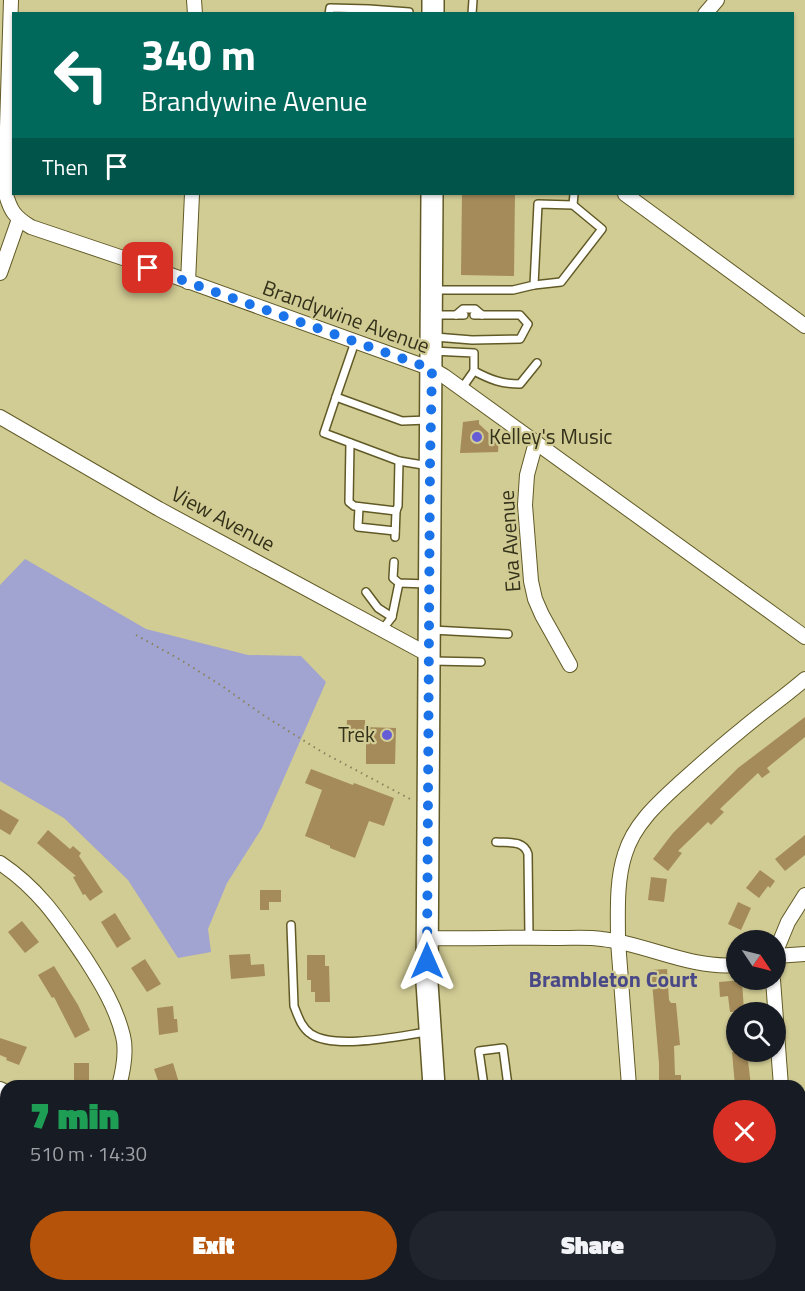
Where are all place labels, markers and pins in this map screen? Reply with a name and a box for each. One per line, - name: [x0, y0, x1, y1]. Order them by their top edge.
- pin: [122, 242, 173, 293]
- place label: Kelley's Music: [489, 420, 612, 452]
- marker: Kelley's Music: [470, 430, 484, 444]
- place label: Trek: [338, 718, 375, 750]
- marker: Trek: [380, 728, 394, 742]

